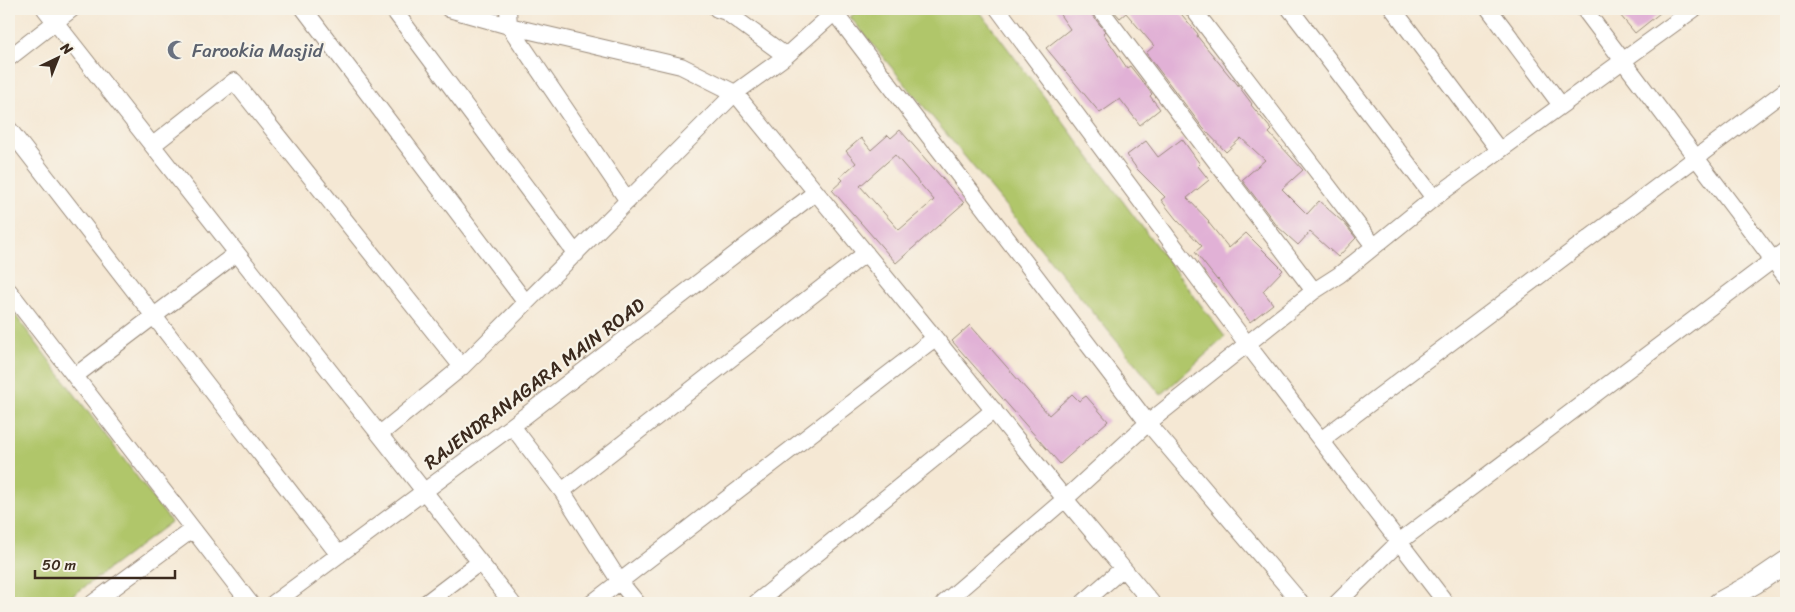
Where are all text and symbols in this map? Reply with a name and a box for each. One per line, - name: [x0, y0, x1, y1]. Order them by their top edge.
- north arrow: [32, 32, 82, 82]
- place label: Farookia Masjid: [192, 34, 324, 67]
- text: N: [54, 36, 79, 62]
- mosque icon: Farookia Masjid: [166, 39, 188, 61]
- street label: RAJENDRANAGARA MAIN ROAD: [416, 288, 653, 478]
- scale bar: [35, 547, 175, 579]
- text: 50 m: [42, 552, 77, 578]

